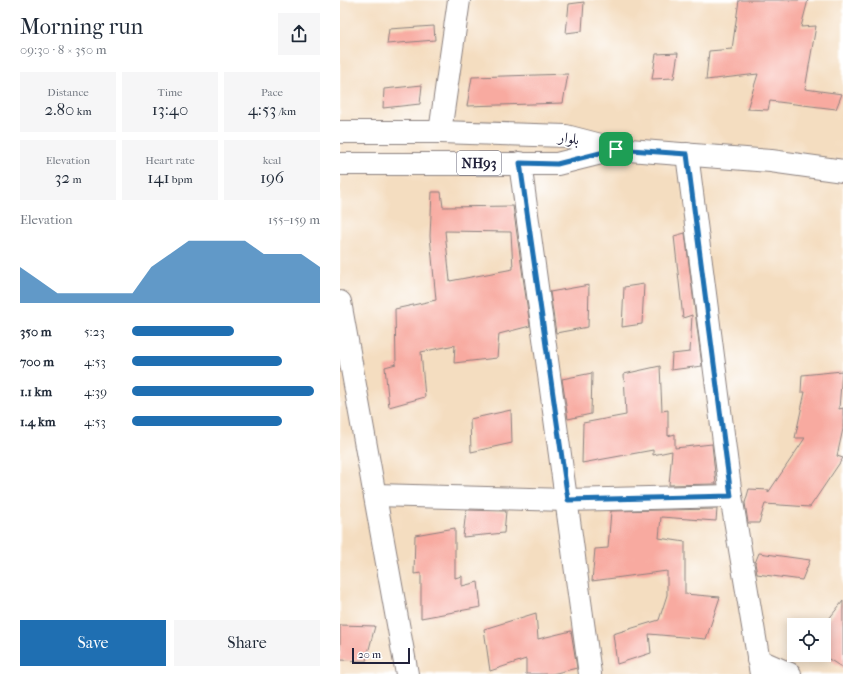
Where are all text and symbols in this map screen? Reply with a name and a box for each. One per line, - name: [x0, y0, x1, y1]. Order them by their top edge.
- button: share: [278, 13, 320, 55]
- text: Morning run: [20, 14, 143, 40]
- text: 09:30 · 8 × 350 m: [20, 42, 107, 57]
- text: Distance: [47, 86, 89, 99]
- text: Time: [158, 86, 183, 99]
- text: Pace: [261, 86, 283, 99]
- text: 2.80: [44, 99, 74, 119]
- text: 13:40: [152, 99, 188, 119]
- text: 4:53: [248, 99, 276, 119]
- text: km: [74, 105, 92, 118]
- text: /km: [276, 105, 296, 118]
- street label: بلوار: [555, 127, 581, 149]
- pin: [599, 132, 633, 166]
- icon: arrive: [605, 138, 627, 160]
- road number: NH93: [457, 151, 501, 175]
- text: Elevation: [46, 154, 90, 167]
- text: Heart rate: [145, 154, 195, 167]
- text: kcal: [263, 154, 281, 167]
- text: 32: [54, 167, 70, 187]
- text: 141: [147, 167, 169, 187]
- text: 196: [260, 167, 284, 187]
- text: m: [70, 173, 82, 186]
- text: bpm: [169, 173, 193, 186]
- text: Elevation: [20, 212, 73, 227]
- text: 155–159 m: [268, 212, 320, 227]
- text: 350 m: [20, 324, 52, 339]
- text: 5:23: [84, 324, 105, 339]
- text: 700 m: [20, 354, 54, 369]
- text: 4:53: [84, 354, 106, 369]
- text: 1.1 km: [20, 384, 52, 399]
- text: 4:39: [84, 384, 107, 399]
- text: 1.4 km: [20, 414, 55, 429]
- text: 4:53: [84, 414, 106, 429]
- map controls: [787, 618, 831, 662]
- button: locate: [787, 618, 831, 662]
- button: Save: [20, 620, 166, 666]
- button: Share: [174, 620, 320, 666]
- scale bar: [352, 646, 410, 665]
- text: 20 m: [358, 648, 381, 661]

